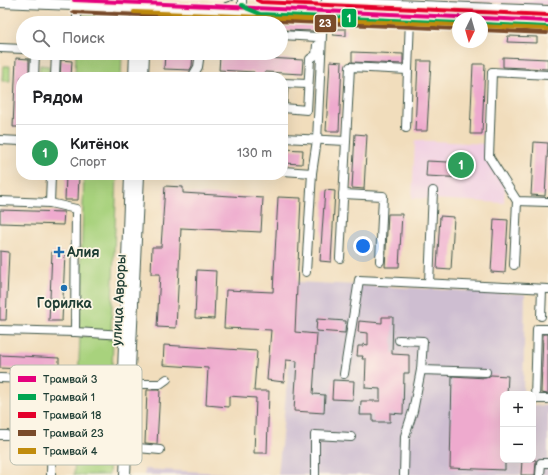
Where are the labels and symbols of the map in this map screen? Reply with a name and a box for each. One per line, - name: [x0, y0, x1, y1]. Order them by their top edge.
- line badge: 1: [341, 8, 357, 28]
- text: 1: [347, 12, 351, 25]
- north arrow: [452, 12, 488, 48]
- line badge: 23: [314, 14, 337, 33]
- text: 23: [319, 17, 332, 30]
- pin: 1: [448, 150, 474, 180]
- your location: [353, 236, 373, 256]
- place label: Алия: [66, 244, 100, 261]
- marker: Алия: [54, 247, 64, 257]
- street label: улица Авроры: [108, 254, 130, 346]
- marker: Горилка: [59, 283, 69, 293]
- place label: Горилка: [36, 295, 92, 312]
- legend: [10, 365, 142, 465]
- text: Трамвай 3: [43, 373, 98, 386]
- text: Трамвай 1: [43, 391, 95, 404]
- text: Трамвай 18: [43, 409, 102, 422]
- text: Трамвай 23: [43, 427, 104, 440]
- text: Трамвай 4: [43, 445, 98, 458]

